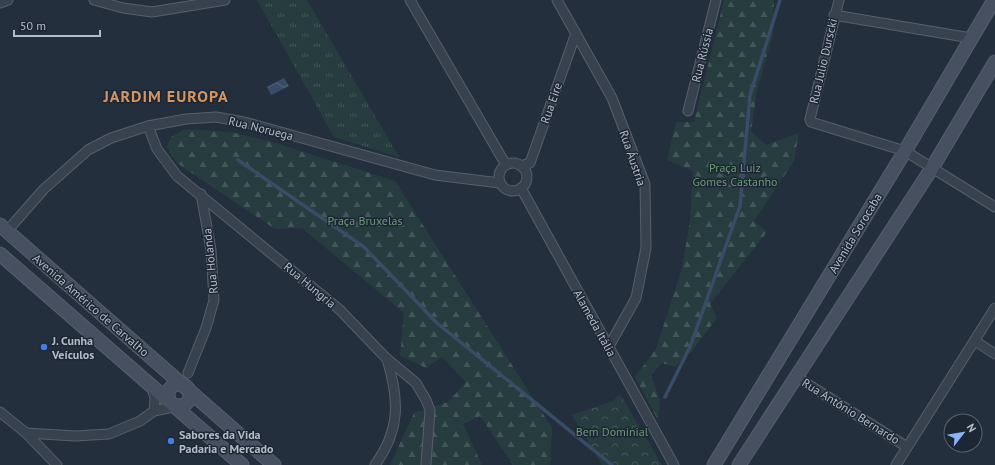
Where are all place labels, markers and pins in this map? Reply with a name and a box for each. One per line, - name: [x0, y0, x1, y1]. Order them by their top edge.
- place label: J. Cunha Veículos: [51, 333, 94, 362]
- marker: J. Cunha Veículos: [39, 342, 49, 352]
- place label: Sabores da Vida Padaria e Mercado: [179, 427, 274, 456]
- marker: Sabores da Vida Padaria e Mercado: [166, 436, 176, 446]

